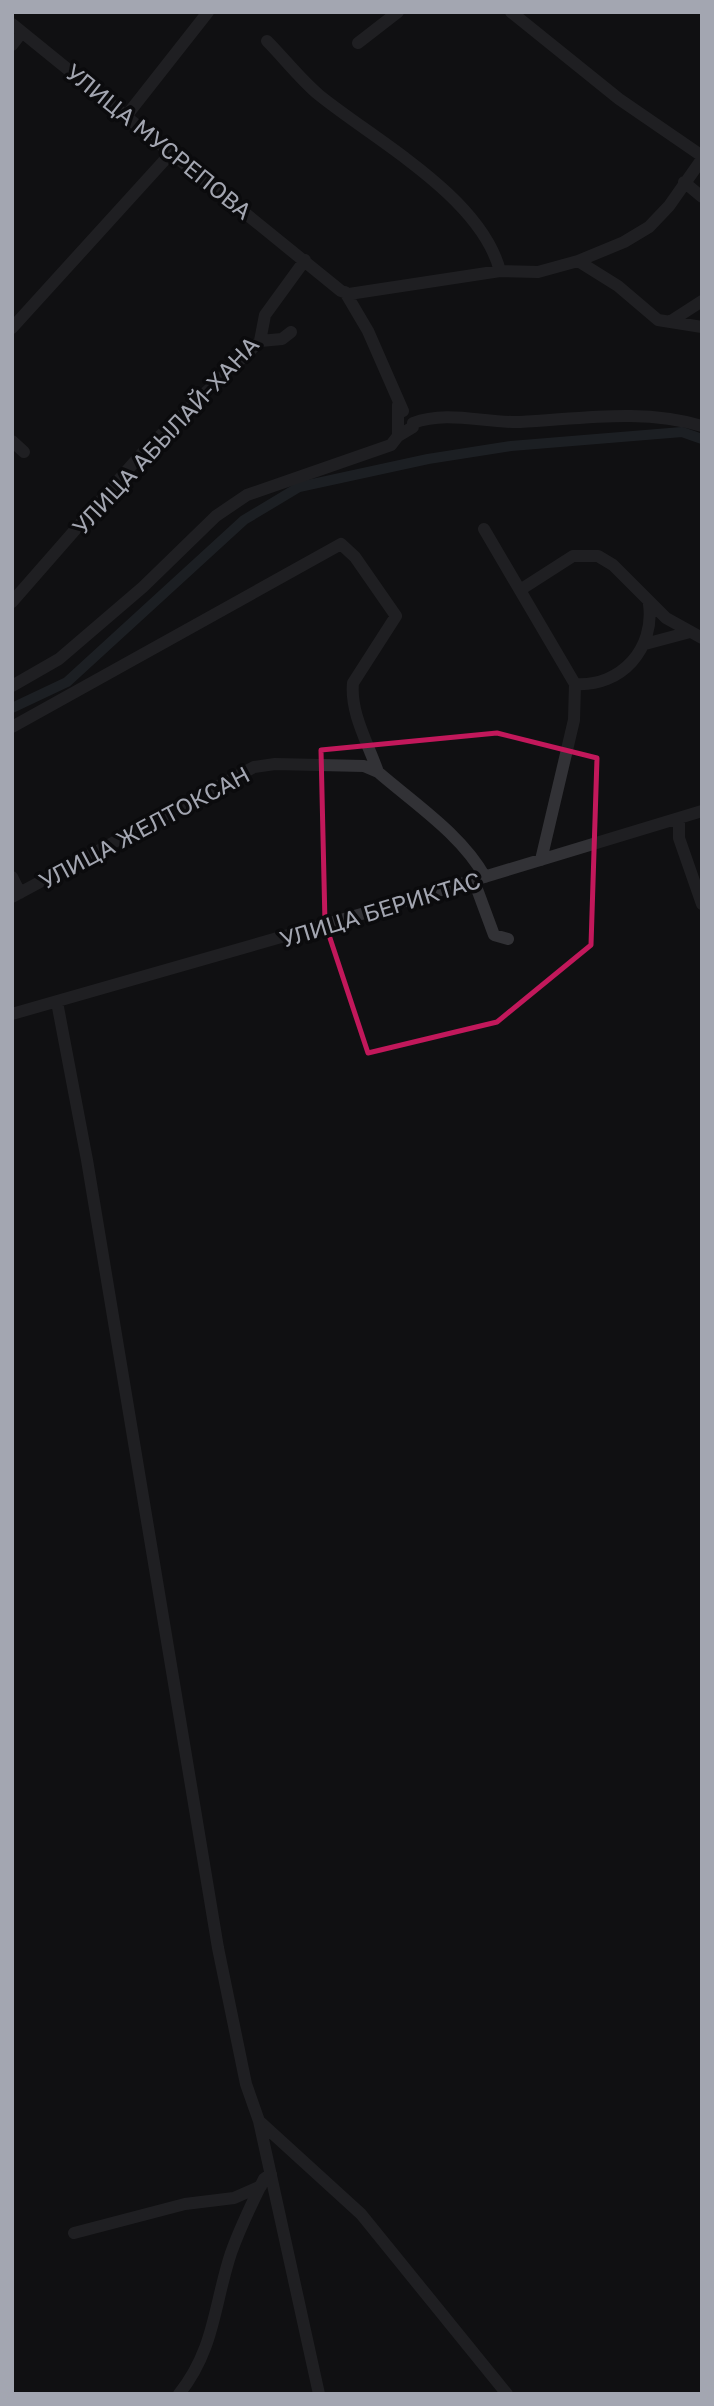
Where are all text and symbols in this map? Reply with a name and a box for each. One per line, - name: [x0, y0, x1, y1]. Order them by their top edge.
- street label: УЛИЦА МУСРЕПОВА: [60, 57, 258, 225]
- street label: УЛИЦА АБЫЛАЙ-ХАНА: [66, 330, 264, 540]
- street label: УЛИЦА ЖЕЛТОКСАН: [34, 760, 254, 894]
- street label: УЛИЦА БЕРИКТАС: [276, 865, 484, 953]

